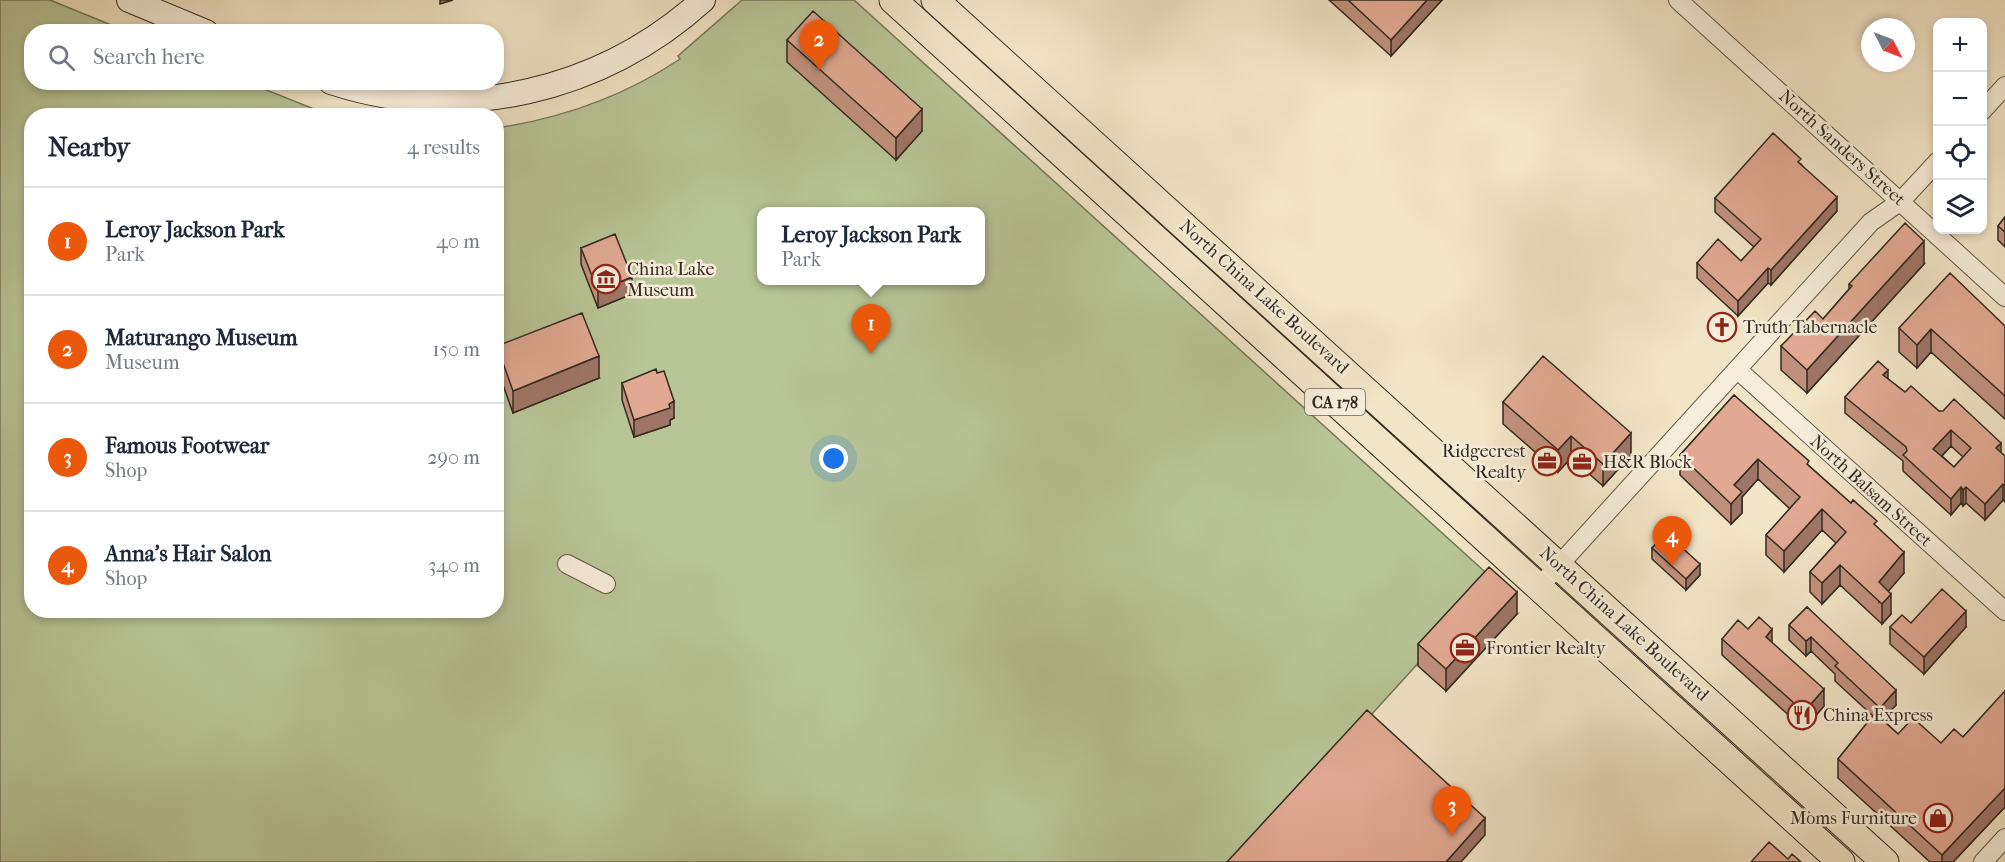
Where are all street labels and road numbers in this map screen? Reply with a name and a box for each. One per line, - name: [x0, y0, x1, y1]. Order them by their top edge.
- street label: North Sanders Street: [1774, 86, 1910, 211]
- street label: North China Lake Boulevard: [1175, 215, 1353, 379]
- road number: CA 178: [1305, 389, 1365, 415]
- street label: North Balsam Street: [1806, 431, 1937, 552]
- street label: North China Lake Boulevard: [1535, 542, 1713, 706]

